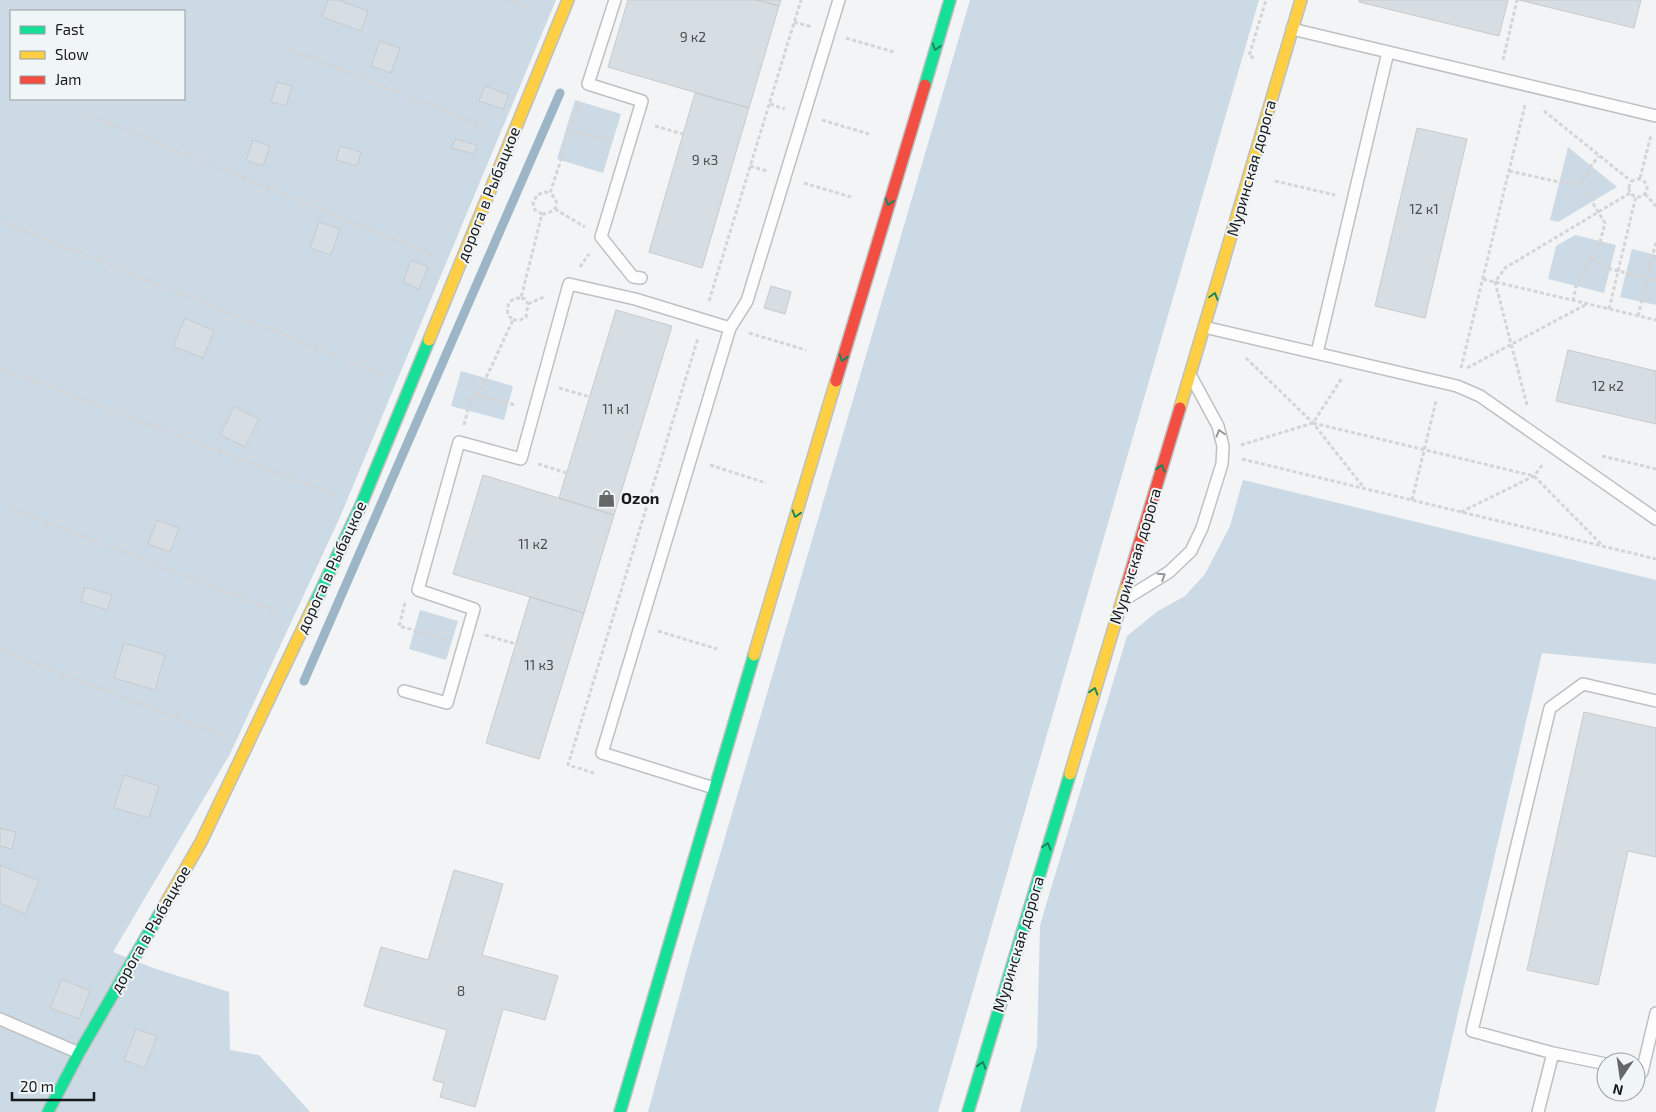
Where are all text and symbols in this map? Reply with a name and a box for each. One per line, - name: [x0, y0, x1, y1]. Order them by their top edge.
- legend: [10, 10, 185, 100]
- text: Fast: [55, 20, 85, 38]
- house number: 9 к2: [680, 28, 706, 45]
- one-way arrow: [931, 42, 941, 50]
- text: Slow: [55, 45, 89, 63]
- text: Jam: [55, 70, 81, 88]
- street label: Муринская дорога: [1222, 97, 1280, 239]
- street label: дорога в Рыбацкое: [452, 124, 523, 264]
- house number: 9 к3: [692, 151, 718, 168]
- one-way arrow: [885, 198, 895, 206]
- house number: 12 к1: [1409, 200, 1439, 217]
- one-way arrow: [1208, 292, 1218, 301]
- one-way arrow: [838, 354, 848, 362]
- house number: 12 к2: [1592, 377, 1624, 394]
- house number: 11 к1: [602, 400, 630, 417]
- one-way arrow: [1215, 429, 1225, 438]
- one-way arrow: [1156, 465, 1166, 473]
- street label: Муринская дорога: [1105, 486, 1165, 626]
- shop icon: Ozon: [597, 488, 617, 508]
- place label: Ozon: [621, 488, 659, 507]
- street label: дорога в Рыбацкое: [292, 498, 370, 636]
- one-way arrow: [792, 509, 802, 517]
- house number: 11 к2: [518, 535, 548, 552]
- one-way arrow: [1157, 573, 1166, 582]
- house number: 11 к3: [524, 656, 554, 673]
- one-way arrow: [1089, 687, 1099, 695]
- one-way arrow: [1042, 843, 1052, 851]
- street label: дорога в Рыбацкое: [105, 862, 194, 996]
- street label: Муринская дорога: [988, 874, 1048, 1014]
- house number: 8: [457, 982, 465, 999]
- north arrow: [1596, 1052, 1646, 1102]
- one-way arrow: [976, 1062, 986, 1070]
- scale bar: [12, 1070, 95, 1102]
- text: 20 m: [20, 1077, 54, 1095]
- text: N: [1611, 1081, 1625, 1100]

